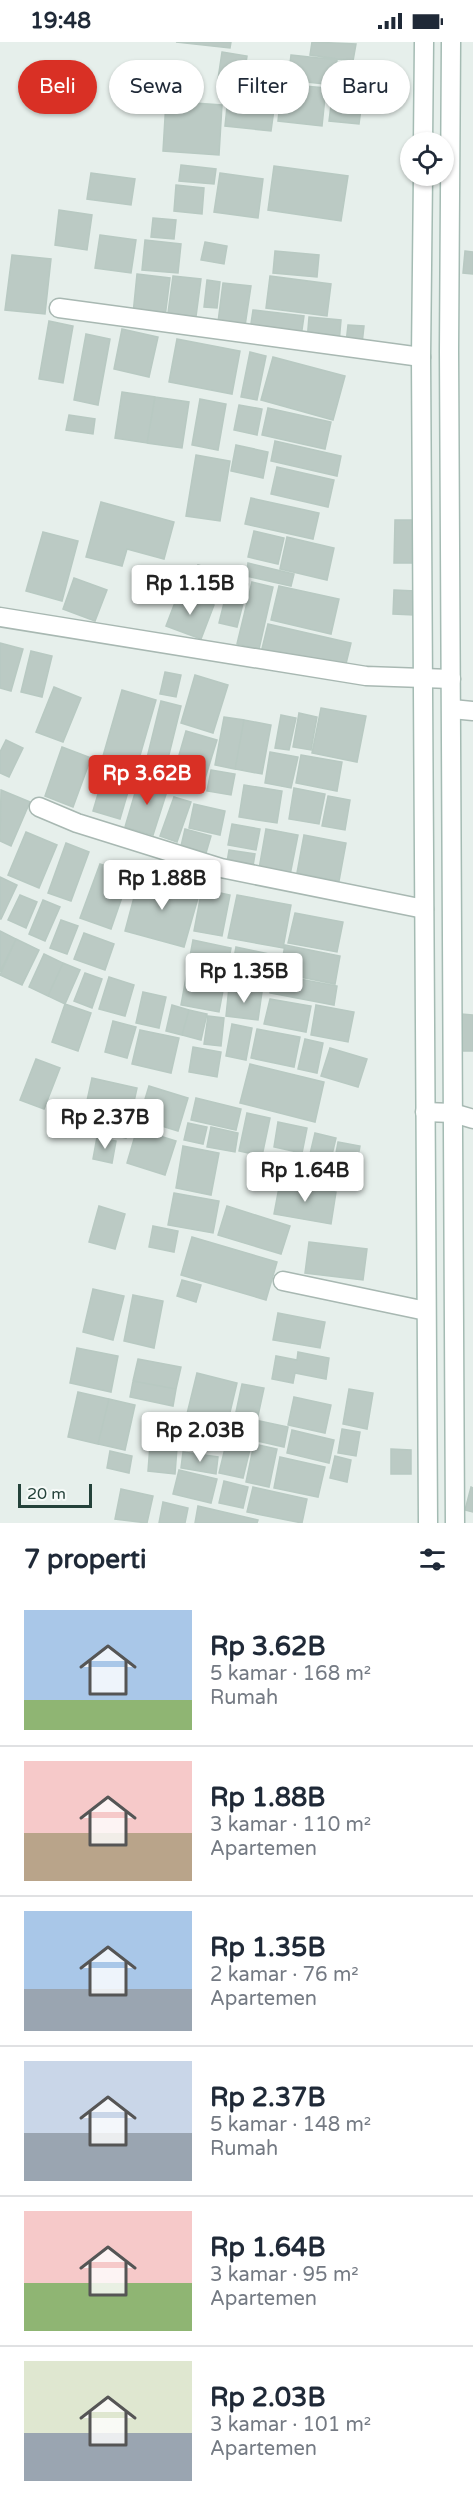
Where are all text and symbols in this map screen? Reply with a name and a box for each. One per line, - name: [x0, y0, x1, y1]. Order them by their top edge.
- text: 19:48: [30, 8, 91, 34]
- chip: Beli: [18, 60, 97, 114]
- chip: Sewa: [109, 60, 204, 114]
- chip: Filter: [216, 60, 309, 114]
- chip: Baru: [321, 60, 410, 114]
- map controls: [400, 132, 454, 186]
- button: locate: [400, 132, 454, 186]
- pin: Rp 1.15B: [128, 565, 252, 616]
- text: Rp 1.15B: [146, 572, 234, 596]
- pin: Rp 3.62B: [85, 755, 209, 806]
- text: Rp 3.62B: [103, 762, 191, 786]
- pin: Rp 1.88B: [100, 860, 224, 911]
- text: Rp 1.88B: [118, 867, 206, 891]
- pin: Rp 1.35B: [182, 953, 306, 1004]
- text: Rp 1.35B: [200, 960, 288, 984]
- pin: Rp 2.37B: [43, 1099, 167, 1150]
- text: Rp 2.37B: [61, 1106, 149, 1130]
- pin: Rp 1.64B: [243, 1152, 367, 1203]
- text: Rp 1.64B: [261, 1159, 349, 1183]
- pin: Rp 2.03B: [138, 1412, 262, 1463]
- text: Rp 2.03B: [156, 1419, 244, 1443]
- scale bar: [18, 1481, 92, 1508]
- text: 20 m: [27, 1484, 66, 1504]
- icon: filters: [416, 1543, 449, 1576]
- text: 7 properti: [24, 1544, 146, 1575]
- text: Rp 3.62B: [210, 1631, 325, 1662]
- icon: home: [72, 1634, 144, 1706]
- text: 5 kamar · 168 m²: [210, 1662, 371, 1686]
- text: Rumah: [210, 1686, 278, 1710]
- text: Rp 1.88B: [210, 1782, 325, 1813]
- icon: home: [72, 1785, 144, 1857]
- text: 3 kamar · 110 m²: [210, 1813, 371, 1837]
- text: Apartemen: [210, 1837, 317, 1861]
- text: Rp 1.35B: [210, 1932, 325, 1963]
- icon: home: [72, 1935, 144, 2007]
- text: 2 kamar · 76 m²: [210, 1963, 359, 1987]
- text: Apartemen: [210, 1987, 317, 2011]
- text: Rp 2.37B: [210, 2082, 325, 2113]
- icon: home: [72, 2085, 144, 2157]
- text: 5 kamar · 148 m²: [210, 2113, 371, 2137]
- text: Rumah: [210, 2137, 278, 2161]
- text: Rp 1.64B: [210, 2232, 325, 2263]
- icon: home: [72, 2235, 144, 2307]
- text: 3 kamar · 95 m²: [210, 2263, 359, 2287]
- text: Apartemen: [210, 2287, 317, 2311]
- text: Rp 2.03B: [210, 2382, 325, 2413]
- icon: home: [72, 2385, 144, 2457]
- text: 3 kamar · 101 m²: [210, 2413, 371, 2437]
- text: Apartemen: [210, 2437, 317, 2461]

